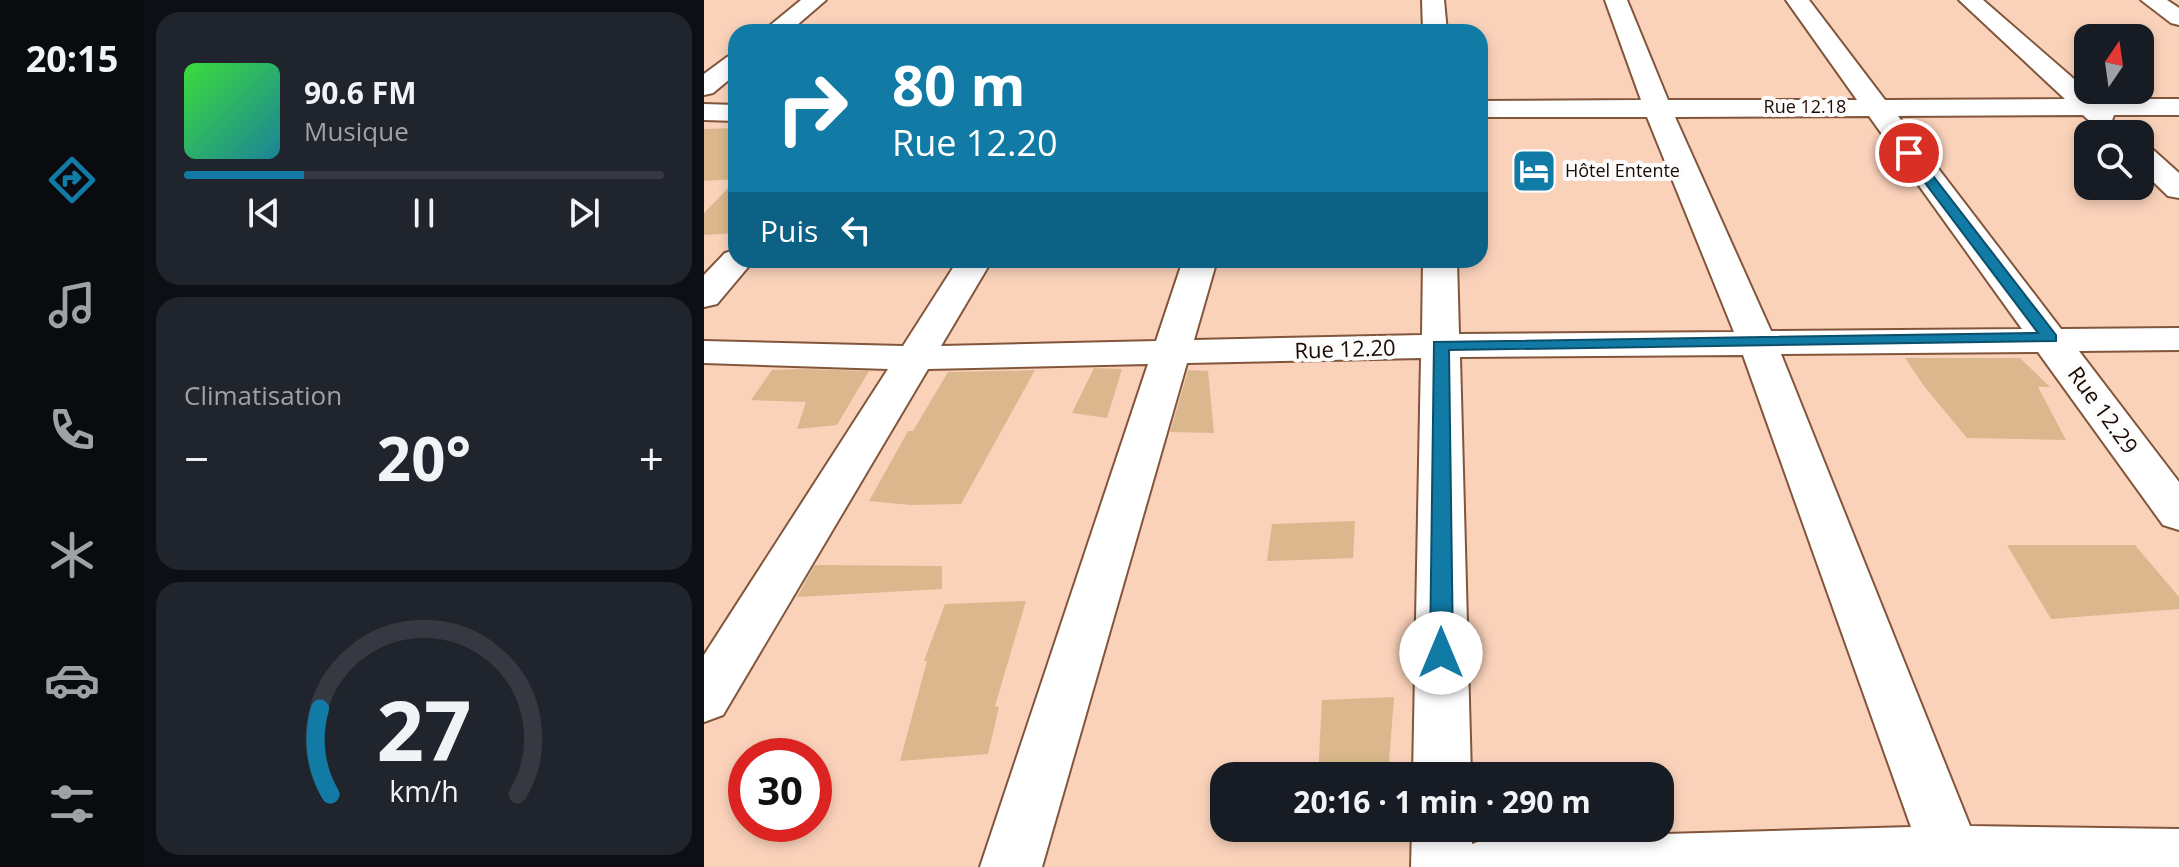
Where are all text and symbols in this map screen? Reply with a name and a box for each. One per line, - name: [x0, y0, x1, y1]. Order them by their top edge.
- north arrow: [2074, 24, 2154, 104]
- map controls: [2074, 24, 2154, 200]
- text: 20:15: [26, 34, 118, 83]
- text: 80 m: [892, 46, 1026, 122]
- icon: right: [760, 56, 864, 160]
- text: 90.6 FM: [304, 72, 417, 113]
- street label: Rue 12.18: [1764, 94, 1846, 118]
- text: Musique: [304, 113, 409, 149]
- text: Rue 12.20: [892, 118, 1058, 167]
- pin: [1875, 119, 1943, 187]
- button: search: [2074, 120, 2154, 200]
- icon: arrive: [1887, 131, 1931, 175]
- hotel icon: Hôtel Entente: [1510, 147, 1558, 195]
- icon: directions: [44, 152, 100, 208]
- place label: Hôtel Entente: [1565, 158, 1680, 182]
- icon: previous: [242, 191, 286, 235]
- icon: pause: [402, 191, 446, 235]
- icon: next: [562, 191, 606, 235]
- icon: left: [834, 208, 878, 252]
- text: Puis: [760, 210, 818, 251]
- icon: music: [44, 277, 100, 333]
- street label: Rue 12.20: [1294, 331, 1396, 365]
- street label: Rue 12.29: [2062, 360, 2146, 459]
- text: Climatisation: [184, 377, 342, 413]
- icon: phone: [44, 402, 100, 458]
- text: 20°: [377, 417, 471, 499]
- text: −: [184, 428, 209, 488]
- text: +: [639, 428, 664, 488]
- icon: climate: [44, 527, 100, 583]
- position arrow: [1399, 611, 1483, 695]
- icon: car: [44, 652, 100, 708]
- text: 27: [376, 671, 472, 784]
- speed limit sign: 30: [728, 738, 832, 842]
- text: km/h: [389, 771, 459, 810]
- icon: filters: [44, 776, 100, 832]
- text: 20:16 · 1 min · 290 m: [1293, 781, 1591, 822]

